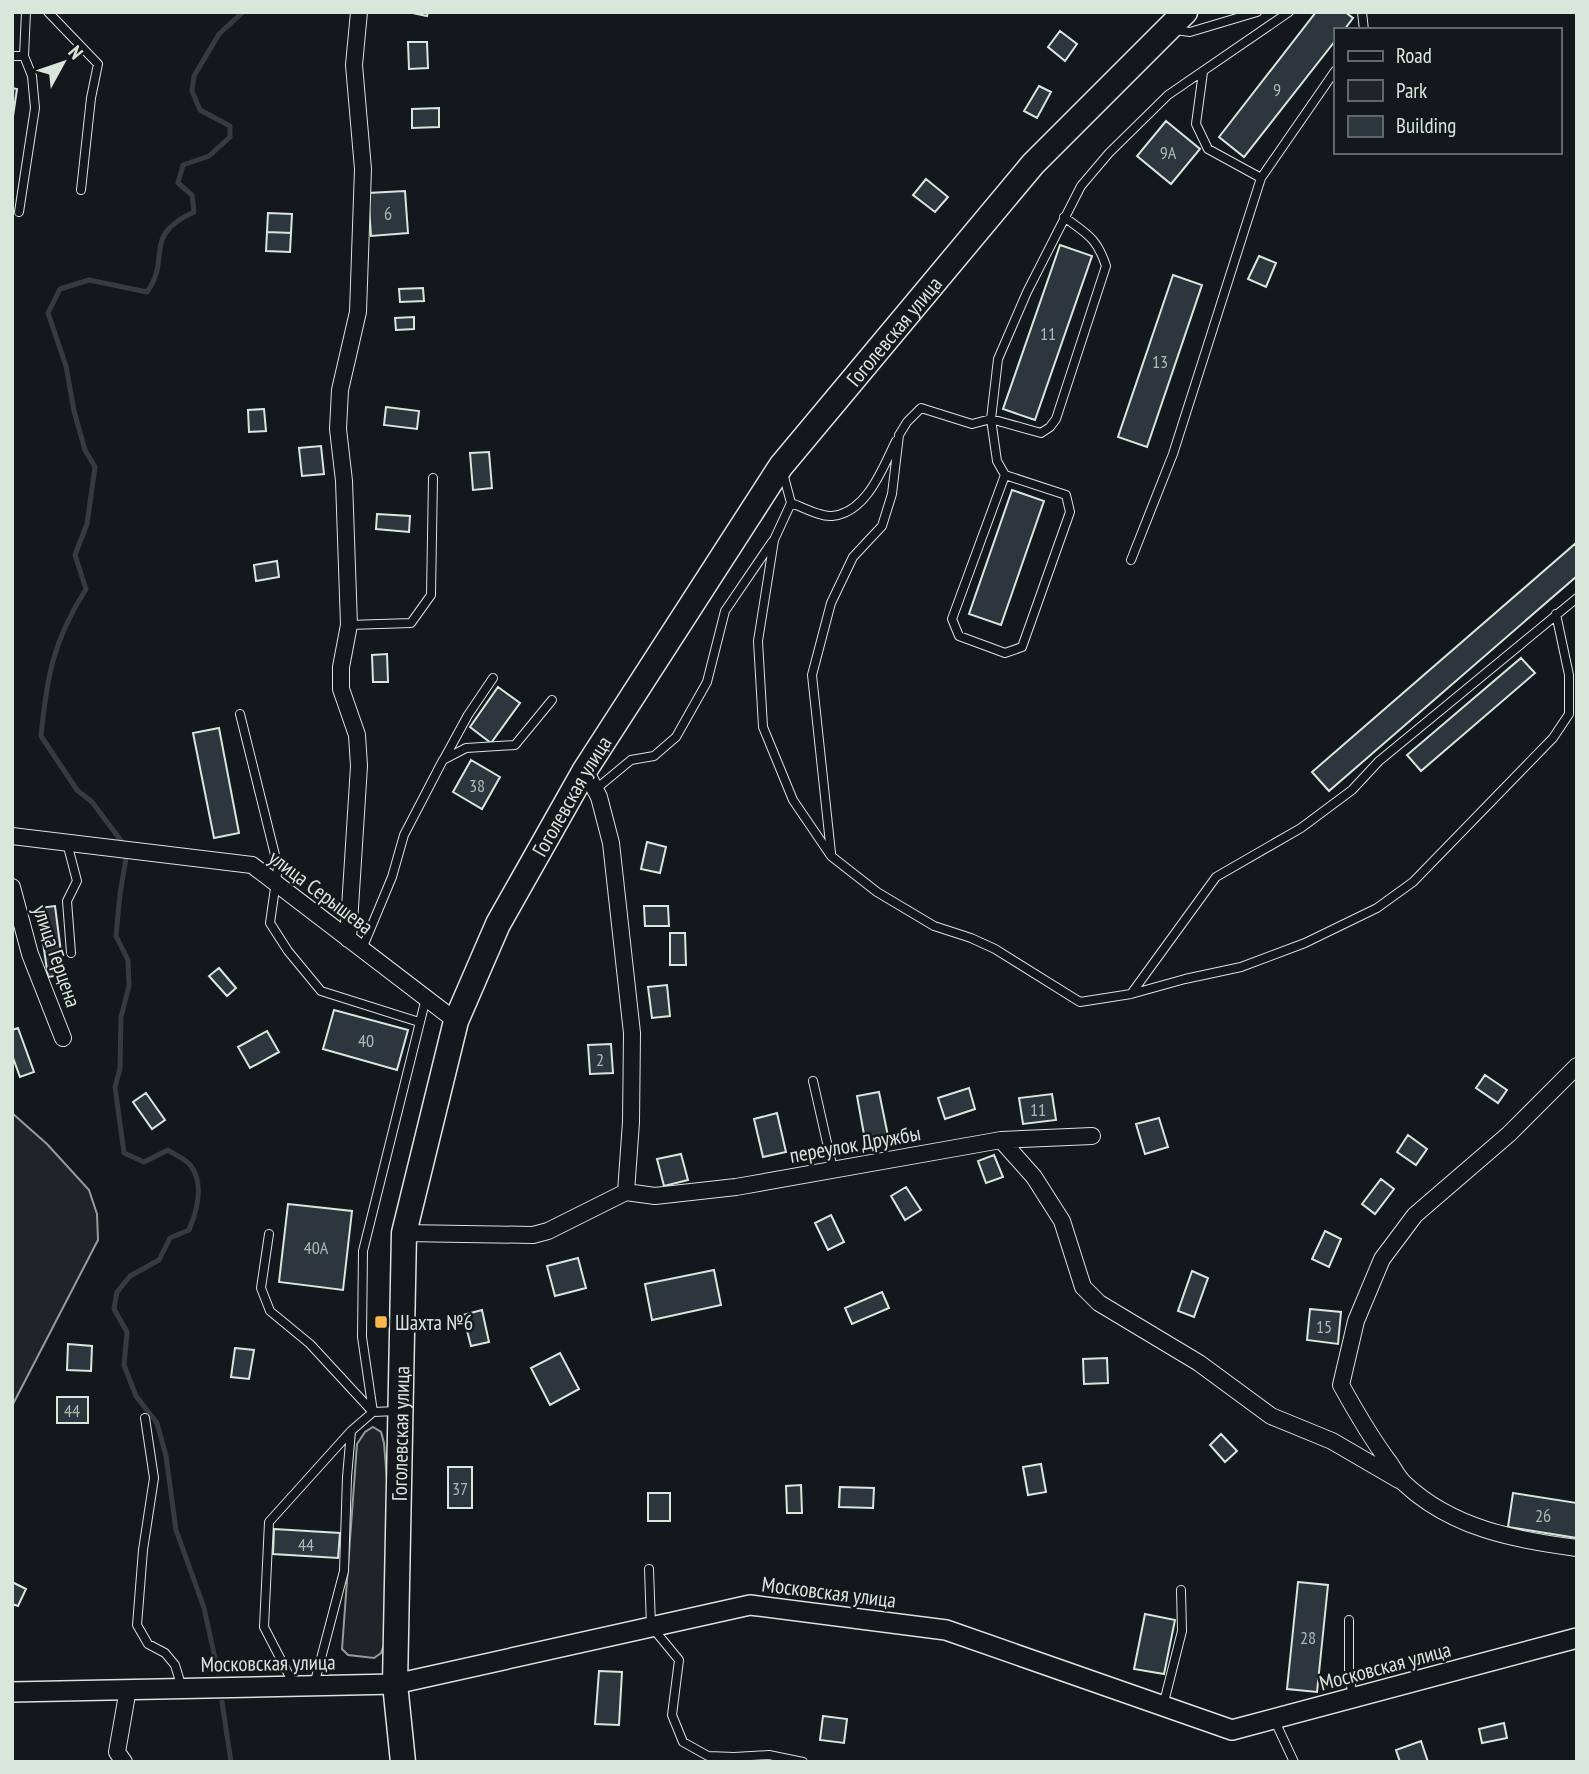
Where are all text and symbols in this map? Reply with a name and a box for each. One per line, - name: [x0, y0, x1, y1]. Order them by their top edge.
- north arrow: [28, 28, 98, 98]
- legend: [1334, 28, 1561, 154]
- text: N: [64, 40, 89, 64]
- text: Road: [1396, 42, 1432, 69]
- text: Park: [1396, 77, 1427, 104]
- house number: 9: [1273, 78, 1281, 101]
- text: Building: [1396, 112, 1456, 139]
- house number: 9А: [1160, 141, 1177, 164]
- house number: 6: [384, 202, 392, 225]
- street label: Гоголевская улица: [840, 270, 947, 391]
- house number: 11: [1040, 322, 1056, 345]
- house number: 13: [1152, 350, 1168, 373]
- street label: Гоголевская улица: [526, 731, 617, 861]
- house number: 38: [469, 774, 485, 797]
- street label: улица Серышева: [263, 844, 379, 940]
- street label: улица Герцена: [27, 901, 87, 1011]
- house number: 40: [358, 1029, 374, 1052]
- house number: 2: [596, 1048, 604, 1071]
- house number: 11: [1030, 1098, 1046, 1121]
- street label: переулок Дружбы: [787, 1119, 923, 1169]
- house number: 40А: [304, 1236, 329, 1259]
- place label: Шахта №6: [395, 1309, 473, 1336]
- marker: Шахта №6: [373, 1314, 389, 1330]
- house number: 15: [1316, 1315, 1332, 1338]
- street label: Гоголевская улица: [385, 1366, 415, 1501]
- house number: 44: [64, 1399, 80, 1422]
- house number: 37: [452, 1477, 468, 1500]
- house number: 26: [1535, 1504, 1551, 1527]
- house number: 44: [298, 1533, 314, 1556]
- street label: Московская улица: [760, 1570, 898, 1614]
- house number: 28: [1300, 1626, 1316, 1649]
- street label: Московская улица: [1316, 1635, 1454, 1697]
- street label: Московская улица: [200, 1648, 336, 1678]

